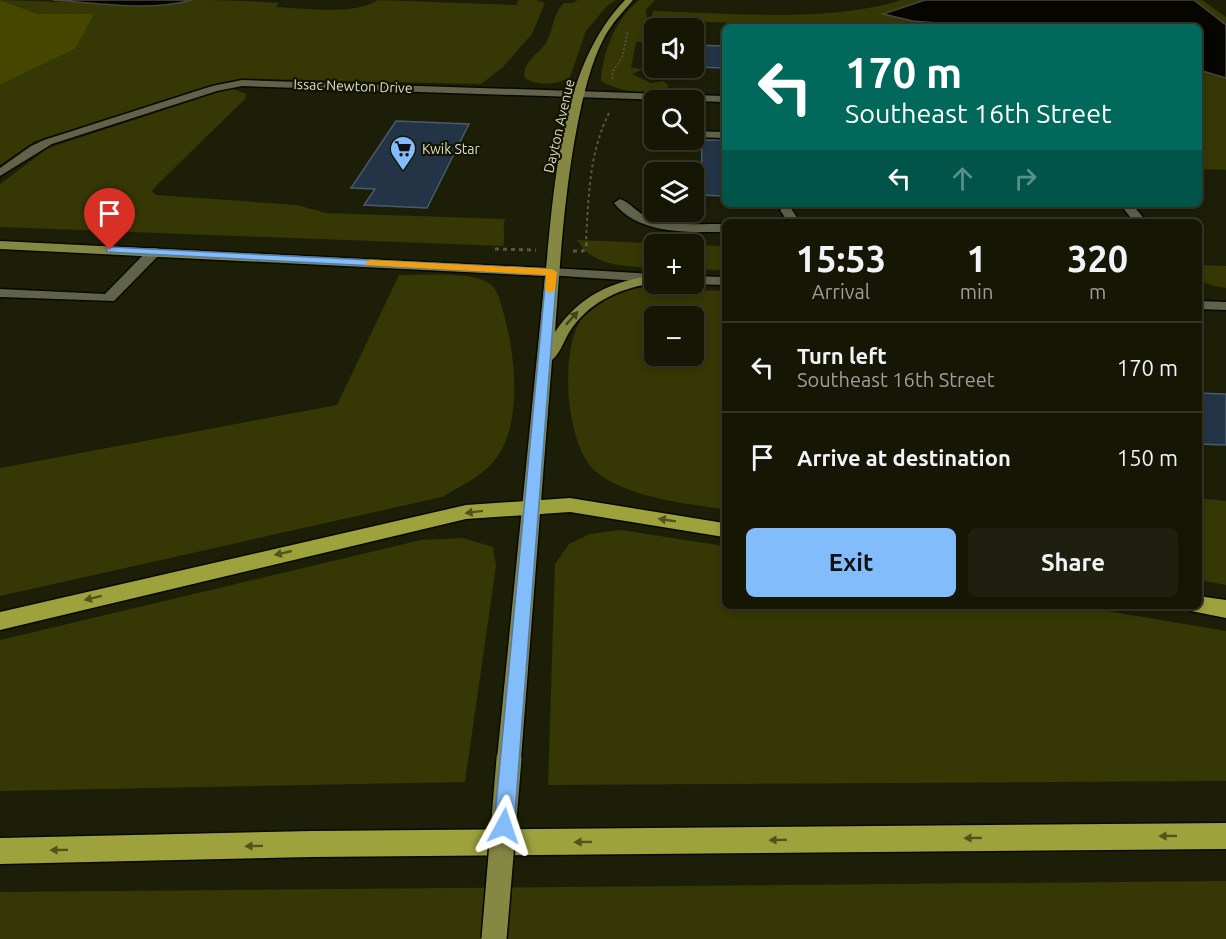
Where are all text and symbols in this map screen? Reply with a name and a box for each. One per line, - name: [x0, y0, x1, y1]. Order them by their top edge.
- map controls: [644, 18, 704, 366]
- button: sound: [644, 18, 704, 78]
- icon: left: [746, 48, 824, 126]
- text: 170 m: [845, 49, 962, 96]
- street label: Issac Newton Drive: [293, 76, 413, 96]
- street label: Dayton Avenue: [540, 78, 578, 174]
- button: search: [644, 90, 704, 150]
- text: Southeast 16th Street: [845, 98, 1112, 128]
- supermarket icon: Kwik Star: [388, 134, 418, 172]
- place label: Kwik Star: [422, 141, 481, 157]
- button: layers: [644, 162, 704, 222]
- icon: left: [883, 162, 916, 195]
- icon: ahead: [946, 162, 979, 195]
- icon: right: [1009, 162, 1042, 195]
- pin: [84, 188, 135, 250]
- icon: arrive: [93, 197, 126, 230]
- button: +: [644, 234, 704, 294]
- text: 15:53: [796, 238, 886, 279]
- text: 1: [966, 238, 987, 279]
- text: 320: [1067, 238, 1128, 279]
- text: Arrival: [812, 280, 870, 303]
- text: min: [960, 280, 993, 303]
- text: m: [1089, 280, 1106, 303]
- button: −: [644, 306, 704, 366]
- one-way arrow: [565, 311, 578, 326]
- text: Turn left: [797, 343, 887, 368]
- icon: left: [746, 351, 779, 384]
- text: 170 m: [1117, 355, 1178, 380]
- text: Southeast 16th Street: [797, 368, 995, 391]
- icon: arrive: [746, 441, 779, 474]
- text: Arrive at destination: [797, 445, 1011, 470]
- text: 150 m: [1117, 445, 1178, 470]
- one-way arrow: [464, 507, 483, 517]
- one-way arrow: [657, 516, 676, 525]
- button: Exit: [746, 528, 956, 597]
- button: Share: [968, 528, 1178, 597]
- one-way arrow: [274, 549, 292, 559]
- one-way arrow: [84, 594, 103, 604]
- position arrow: [472, 794, 536, 858]
- one-way arrow: [1158, 831, 1177, 841]
- one-way arrow: [963, 833, 982, 843]
- one-way arrow: [768, 835, 787, 845]
- one-way arrow: [573, 837, 592, 847]
- one-way arrow: [244, 841, 263, 850]
- one-way arrow: [49, 845, 68, 854]

